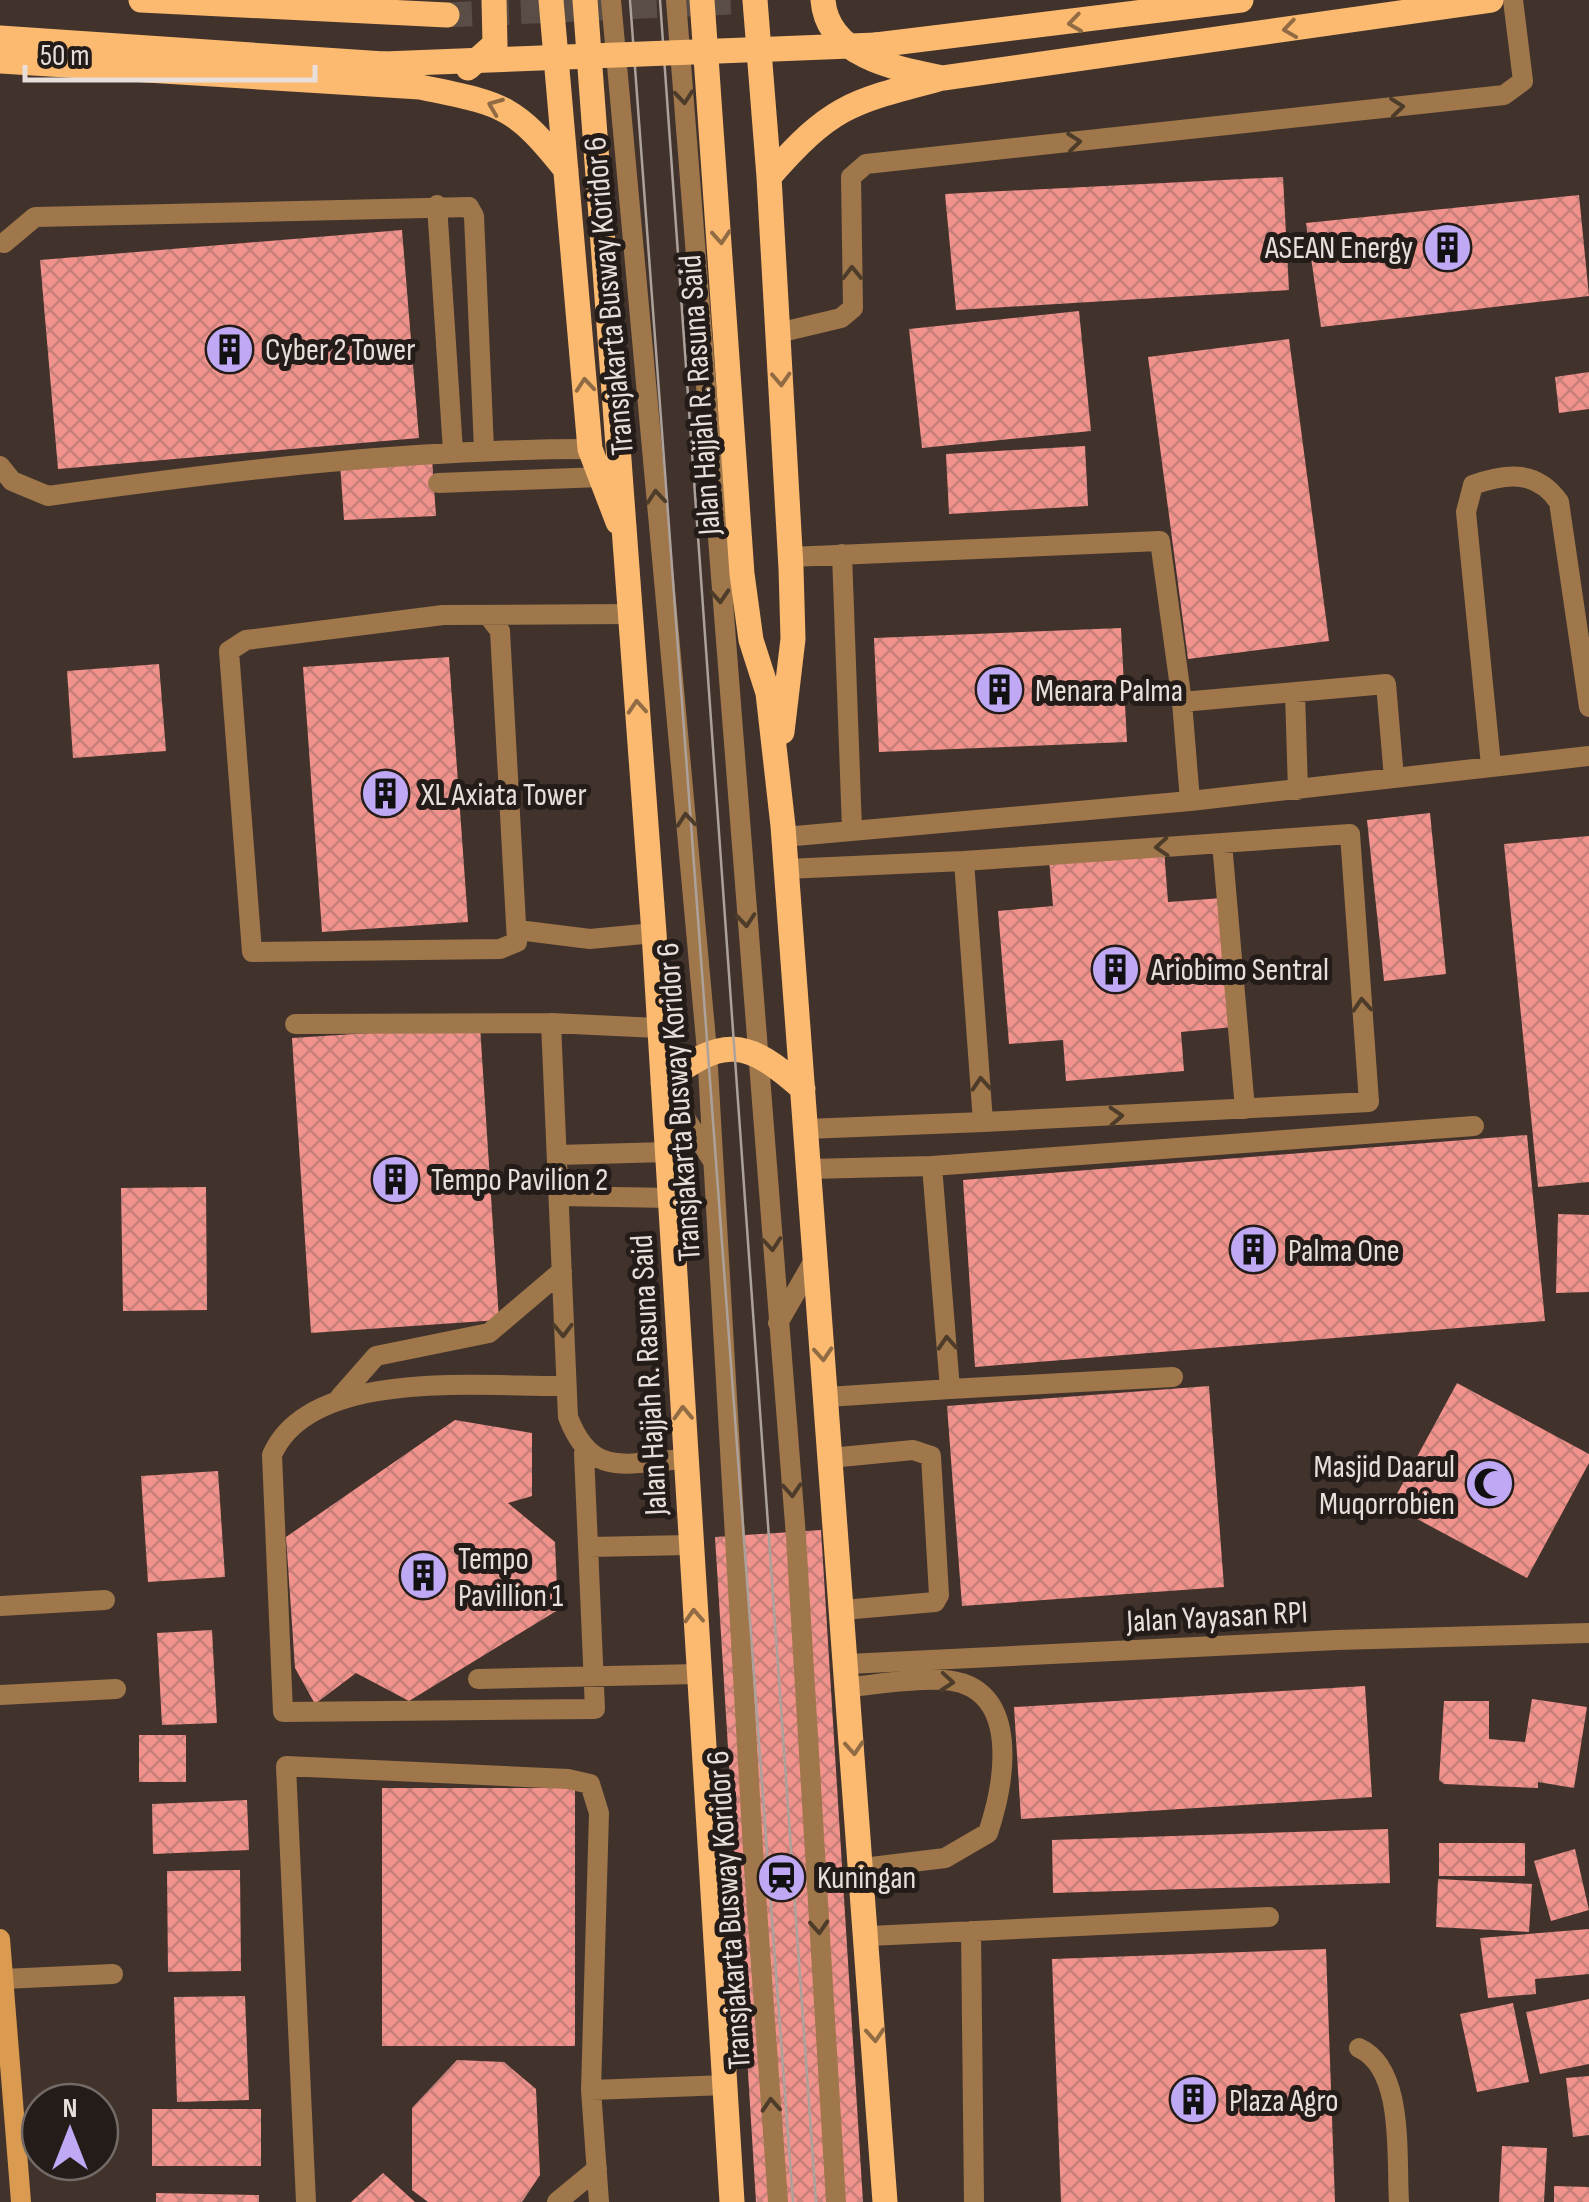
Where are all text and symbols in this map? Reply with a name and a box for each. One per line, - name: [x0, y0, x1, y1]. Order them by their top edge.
- one-way arrow: [1067, 12, 1083, 33]
- one-way arrow: [1282, 17, 1299, 38]
- scale bar: [25, 20, 315, 82]
- text: 50 m: [40, 38, 89, 74]
- one-way arrow: [673, 90, 695, 106]
- one-way arrow: [487, 97, 505, 117]
- one-way arrow: [1389, 97, 1405, 118]
- one-way arrow: [1066, 132, 1082, 153]
- street label: Transjakarta Busway Koridor 6: [576, 135, 643, 457]
- building icon: ASEAN Energy: [1422, 221, 1474, 273]
- one-way arrow: [710, 229, 731, 245]
- place label: ASEAN Energy: [1264, 229, 1413, 268]
- street label: Jalan Hajjah R. Rasuna Said: [671, 253, 730, 537]
- one-way arrow: [842, 265, 863, 281]
- building icon: Cyber 2 Tower: [204, 323, 256, 375]
- place label: Cyber 2 Tower: [265, 331, 415, 370]
- one-way arrow: [770, 372, 791, 388]
- one-way arrow: [574, 377, 596, 393]
- one-way arrow: [646, 488, 668, 504]
- one-way arrow: [709, 588, 730, 604]
- building icon: Menara Palma: [974, 664, 1026, 716]
- place label: Menara Palma: [1035, 672, 1183, 711]
- one-way arrow: [626, 699, 648, 715]
- building icon: XL Axiata Tower: [360, 768, 412, 820]
- place label: XL Axiata Tower: [420, 776, 587, 815]
- one-way arrow: [676, 812, 697, 828]
- one-way arrow: [1154, 836, 1170, 857]
- one-way arrow: [734, 912, 756, 928]
- street label: Transjakarta Busway Koridor 6: [649, 941, 710, 1263]
- building icon: Ariobimo Sentral: [1090, 943, 1142, 995]
- place label: Ariobimo Sentral: [1150, 951, 1329, 990]
- one-way arrow: [1352, 996, 1373, 1012]
- one-way arrow: [970, 1076, 992, 1092]
- one-way arrow: [1108, 1105, 1124, 1126]
- building icon: Tempo Pavilion 2: [370, 1153, 422, 1205]
- place label: Tempo Pavilion 2: [431, 1161, 608, 1200]
- building icon: Palma One: [1227, 1224, 1279, 1276]
- place label: Palma One: [1288, 1232, 1400, 1271]
- street label: Jalan Hajjah R. Rasuna Said: [623, 1234, 676, 1517]
- one-way arrow: [760, 1236, 782, 1252]
- one-way arrow: [552, 1322, 573, 1338]
- one-way arrow: [937, 1334, 958, 1350]
- one-way arrow: [812, 1346, 834, 1362]
- one-way arrow: [673, 1404, 694, 1420]
- place label: Masjid Daarul Muqorrobien: [1313, 1448, 1455, 1524]
- mosque icon: Masjid Daarul Muqorrobien: [1464, 1458, 1516, 1510]
- one-way arrow: [781, 1482, 803, 1498]
- place label: Tempo Pavillion 1: [458, 1540, 563, 1616]
- building icon: Tempo Pavillion 1: [397, 1550, 449, 1602]
- street label: Jalan Yayasan RPI: [1124, 1593, 1309, 1642]
- one-way arrow: [684, 1607, 705, 1623]
- one-way arrow: [939, 1671, 955, 1693]
- one-way arrow: [843, 1740, 865, 1756]
- street label: Transjakarta Busway Koridor 6: [699, 1749, 760, 2071]
- station icon: Kuningan: [756, 1851, 808, 1903]
- place label: Kuningan: [817, 1859, 916, 1898]
- one-way arrow: [807, 1919, 829, 1935]
- one-way arrow: [864, 2027, 885, 2043]
- building icon: Plaza Agro: [1168, 2074, 1220, 2126]
- north arrow: [20, 2082, 120, 2182]
- place label: Plaza Agro: [1229, 2082, 1339, 2121]
- text: N: [63, 2092, 77, 2125]
- one-way arrow: [761, 2096, 782, 2112]

